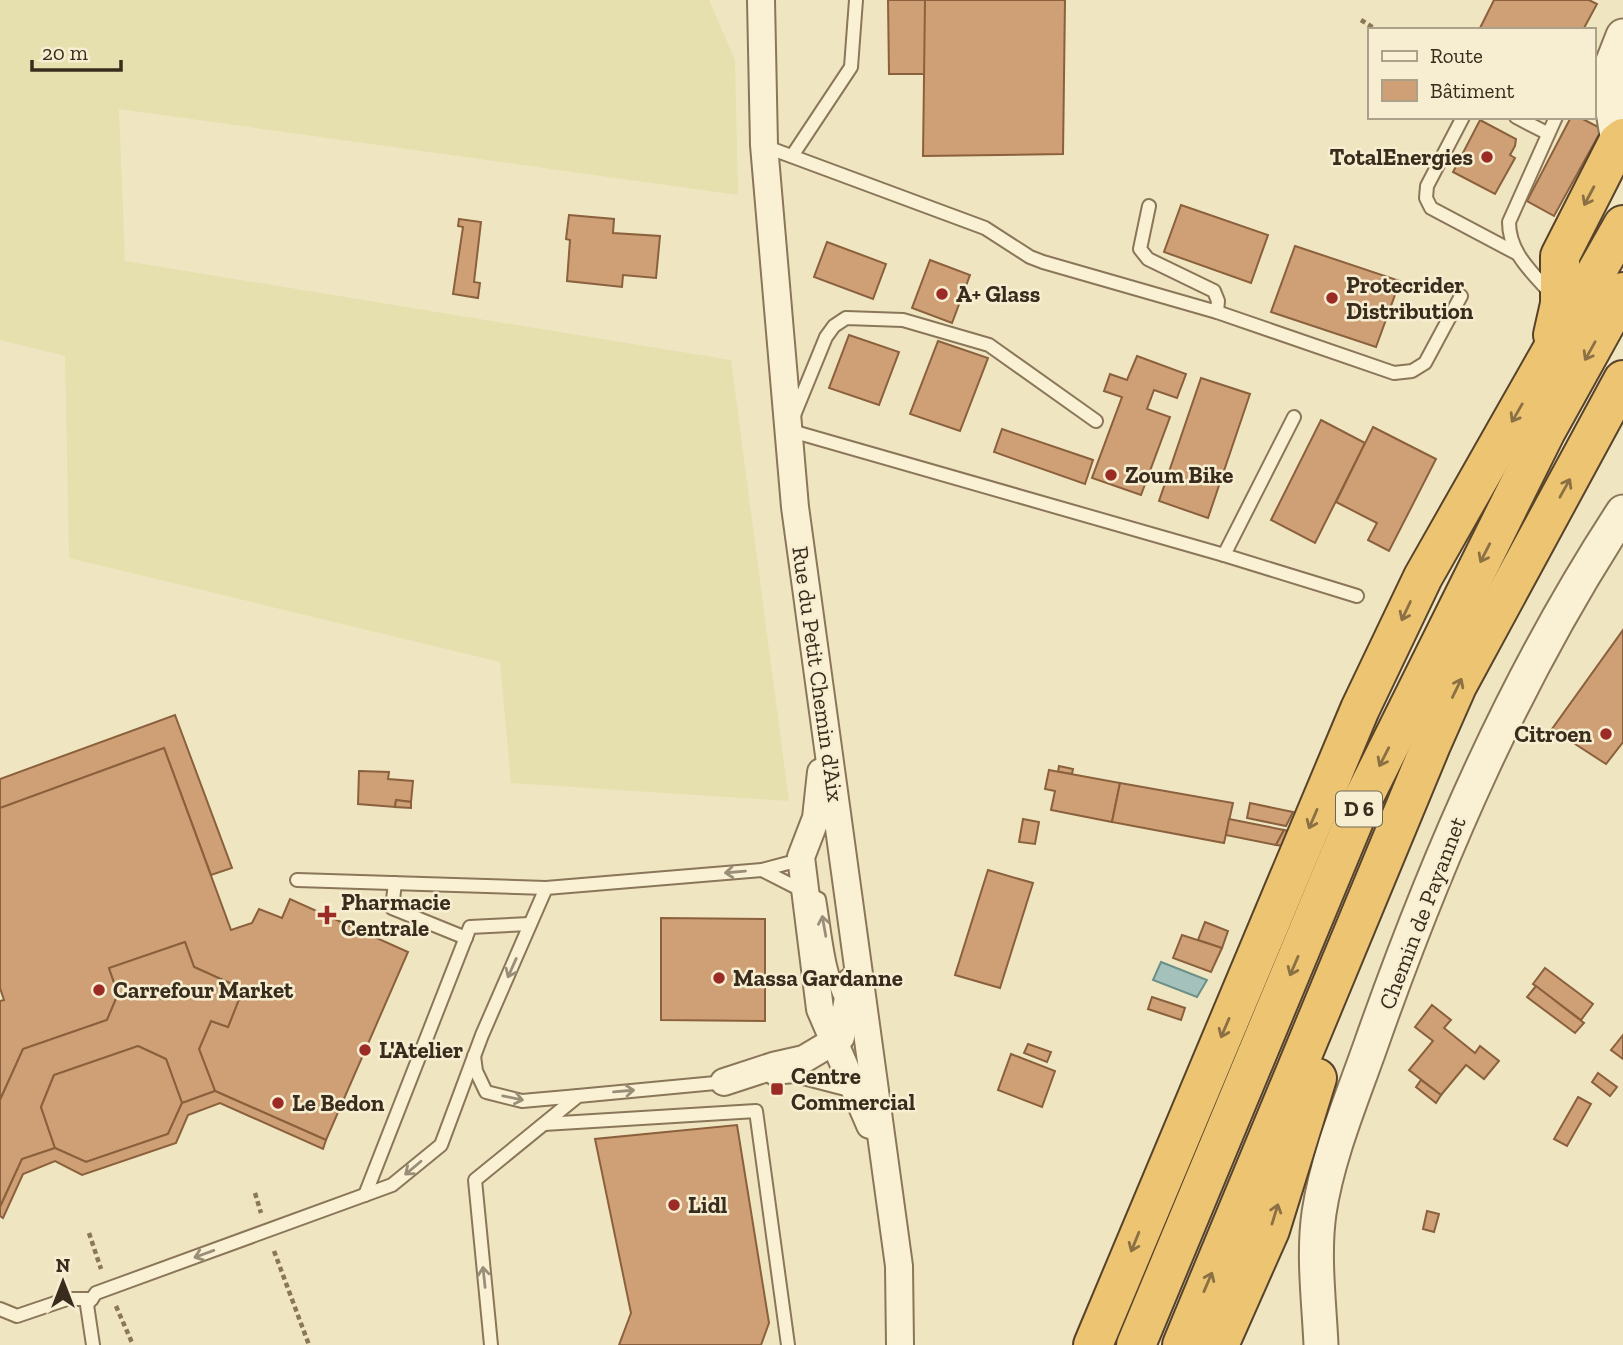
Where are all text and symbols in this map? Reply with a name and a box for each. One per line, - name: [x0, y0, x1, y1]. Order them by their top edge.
- scale bar: [32, 28, 121, 72]
- legend: [1368, 28, 1595, 119]
- text: 20 m: [42, 40, 88, 65]
- text: Route: [1430, 43, 1483, 68]
- text: Bâtiment: [1430, 78, 1515, 103]
- place label: TotalEnergies: [1330, 143, 1473, 171]
- marker: TotalEnergies: [1479, 149, 1495, 165]
- one-way arrow: [1582, 186, 1596, 206]
- place label: Protecrider Distribution: [1346, 271, 1474, 325]
- place label: A+ Glass: [956, 280, 1040, 308]
- marker: A+ Glass: [934, 286, 950, 302]
- marker: Protecrider Distribution: [1324, 290, 1340, 306]
- one-way arrow: [1583, 341, 1597, 361]
- one-way arrow: [1510, 402, 1524, 422]
- place label: Zoum Bike: [1125, 461, 1233, 489]
- marker: Zoum Bike: [1103, 467, 1119, 483]
- one-way arrow: [1559, 478, 1572, 499]
- one-way arrow: [1478, 542, 1492, 563]
- street label: Rue du Petit Chemin d'Aix: [786, 544, 850, 804]
- one-way arrow: [1399, 600, 1413, 621]
- one-way arrow: [1451, 678, 1464, 699]
- place label: Citroen: [1514, 720, 1592, 748]
- marker: Citroen: [1598, 726, 1614, 742]
- one-way arrow: [1376, 746, 1390, 767]
- road number: D 6: [1336, 792, 1382, 826]
- one-way arrow: [1306, 807, 1319, 829]
- street label: Chemin de Payannet: [1372, 812, 1472, 1013]
- one-way arrow: [724, 866, 747, 879]
- place label: Pharmacie Centrale: [341, 888, 451, 942]
- marker: Pharmacie Centrale: [319, 907, 335, 923]
- one-way arrow: [817, 915, 830, 938]
- one-way arrow: [1286, 954, 1299, 976]
- one-way arrow: [505, 956, 518, 978]
- place label: Massa Gardanne: [733, 964, 903, 992]
- marker: Massa Gardanne: [711, 970, 727, 986]
- place label: Carrefour Market: [113, 976, 294, 1004]
- marker: Carrefour Market: [91, 982, 107, 998]
- one-way arrow: [1217, 1017, 1230, 1038]
- place label: L'Atelier: [379, 1036, 463, 1064]
- marker: L'Atelier: [357, 1042, 373, 1058]
- place label: Centre Commercial: [791, 1062, 916, 1116]
- marker: Centre Commercial: [769, 1081, 785, 1097]
- one-way arrow: [612, 1084, 634, 1097]
- place label: Le Bedon: [292, 1089, 385, 1117]
- one-way arrow: [501, 1091, 524, 1105]
- marker: Le Bedon: [270, 1095, 286, 1111]
- one-way arrow: [404, 1160, 422, 1176]
- place label: Lidl: [688, 1191, 728, 1219]
- marker: Lidl: [666, 1197, 682, 1213]
- one-way arrow: [1269, 1204, 1282, 1226]
- one-way arrow: [1128, 1230, 1141, 1252]
- north arrow: [28, 1247, 98, 1317]
- one-way arrow: [193, 1249, 215, 1261]
- text: N: [56, 1254, 70, 1277]
- one-way arrow: [478, 1266, 491, 1289]
- one-way arrow: [1202, 1272, 1215, 1293]

